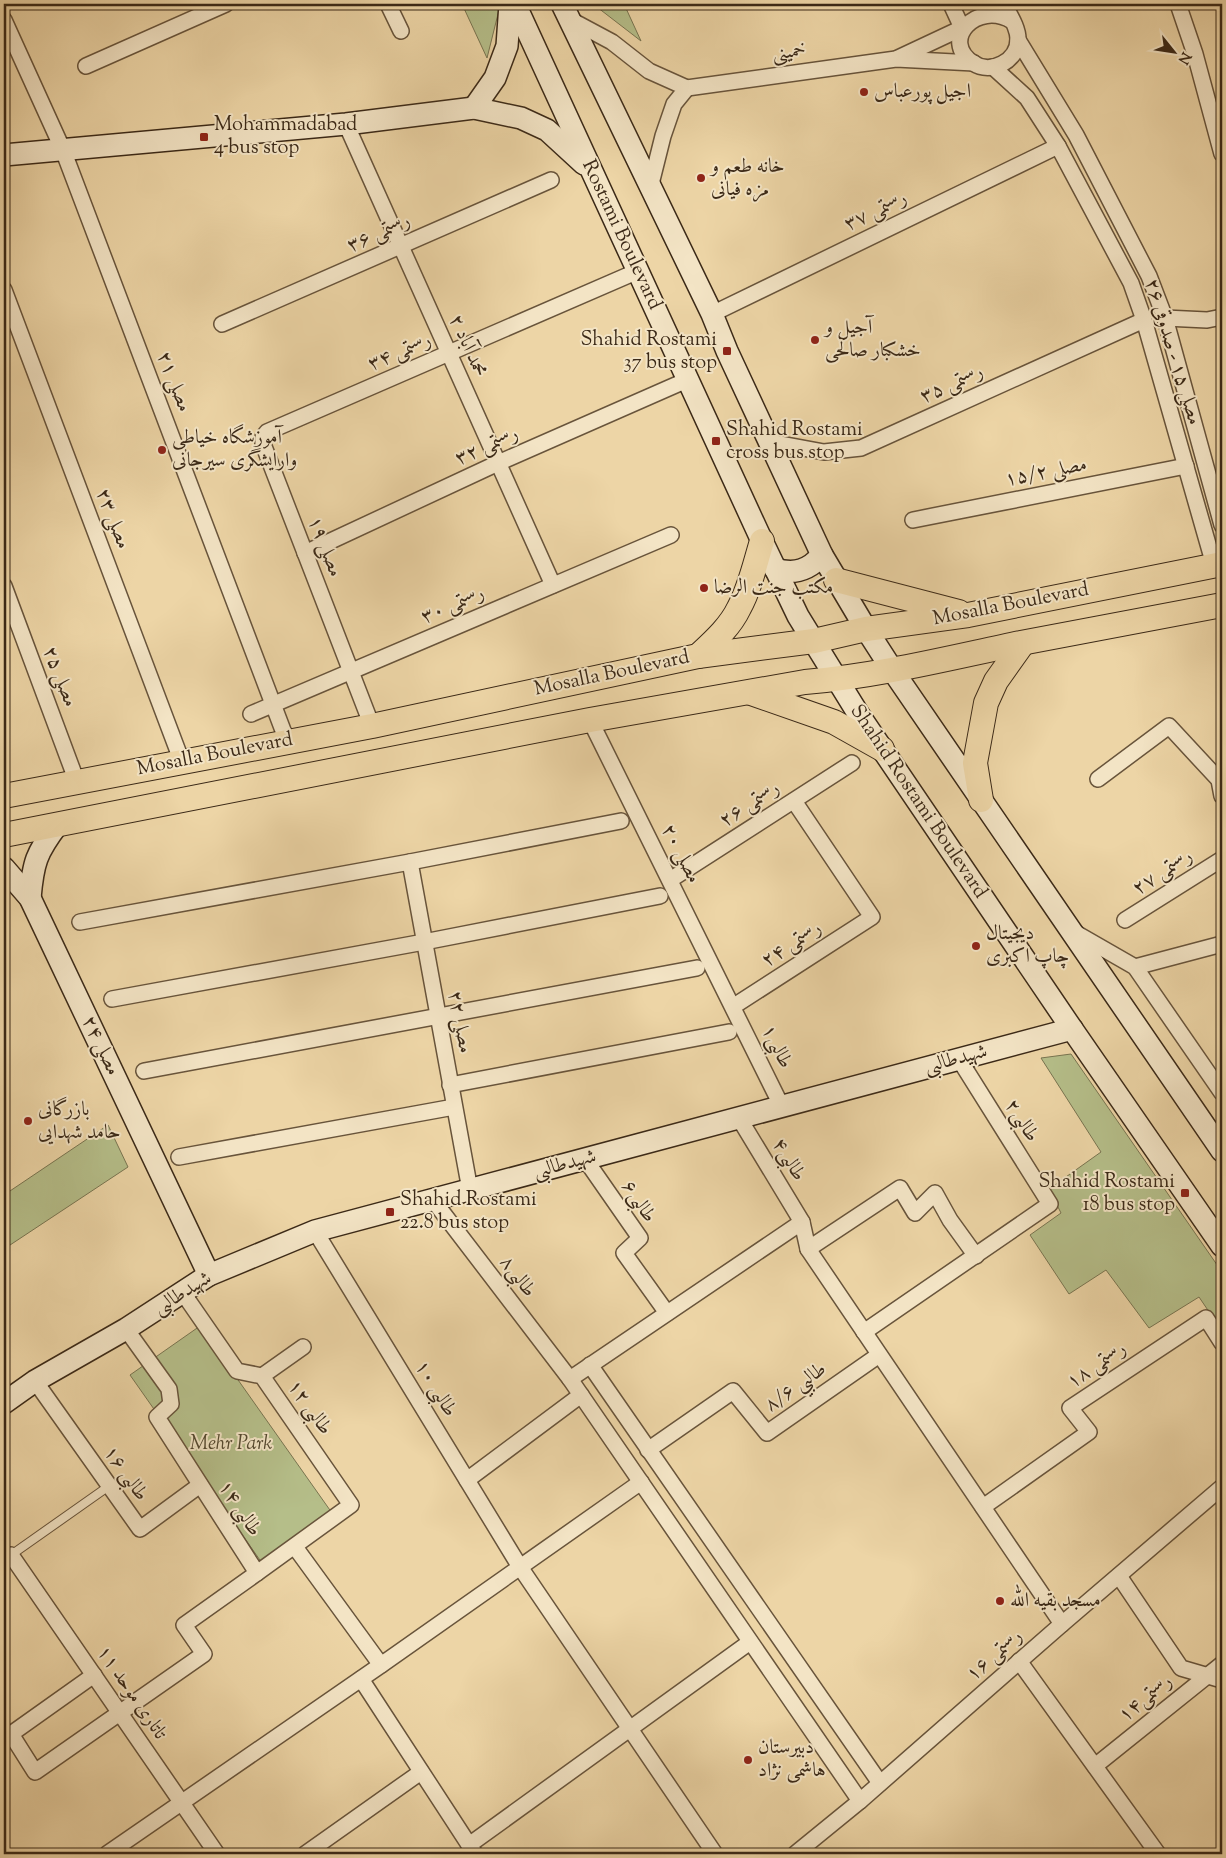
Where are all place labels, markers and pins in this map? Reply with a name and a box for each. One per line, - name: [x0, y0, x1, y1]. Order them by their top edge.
- place label: اجیل پورعباس: [874, 78, 971, 107]
- marker: اجیل پورعباس: [858, 86, 870, 98]
- place label: Mohammadabad 4 bus stop: [214, 111, 357, 163]
- marker: Mohammadabad 4 bus stop: [198, 131, 210, 143]
- place label: خانه طعم و مزه فیانی: [709, 153, 785, 205]
- marker: خانه طعم و مزه فیانی: [695, 172, 707, 184]
- place label: آجیل و خشکبار صالحی: [823, 314, 921, 366]
- place label: Shahid Rostami 37 bus stop: [580, 326, 717, 378]
- marker: آجیل و خشکبار صالحی: [809, 334, 821, 346]
- marker: Shahid Rostami 37 bus stop: [721, 345, 733, 357]
- place label: Shahid Rostami cross bus stop: [726, 416, 863, 468]
- place label: آموزشگاه خیاطی وارایشگری سیرجانی: [172, 423, 297, 476]
- marker: Shahid Rostami cross bus stop: [710, 435, 722, 447]
- marker: آموزشگاه خیاطی وارایشگری سیرجانی: [156, 444, 168, 456]
- place label: مكتب جنت الرضا: [714, 574, 833, 603]
- marker: مكتب جنت الرضا: [698, 582, 710, 594]
- place label: دیجیتال چاپ اکبری: [986, 920, 1069, 972]
- marker: دیجیتال چاپ اکبری: [970, 940, 982, 952]
- place label: بازرگانی حامد شهدایی: [38, 1096, 121, 1148]
- marker: بازرگانی حامد شهدایی: [22, 1115, 34, 1127]
- place label: Shahid Rostami 18 bus stop: [1038, 1168, 1175, 1220]
- place label: Shahid Rostami 22.8 bus stop: [400, 1186, 537, 1238]
- marker: Shahid Rostami 18 bus stop: [1179, 1187, 1191, 1199]
- marker: Shahid Rostami 22.8 bus stop: [384, 1206, 396, 1218]
- place label: مسجد بقیه الله: [1010, 1584, 1101, 1616]
- marker: مسجد بقیه الله: [994, 1595, 1006, 1607]
- place label: دبیرستان هاشمی نژاد: [758, 1734, 826, 1786]
- marker: دبیرستان هاشمی نژاد: [742, 1754, 754, 1766]

